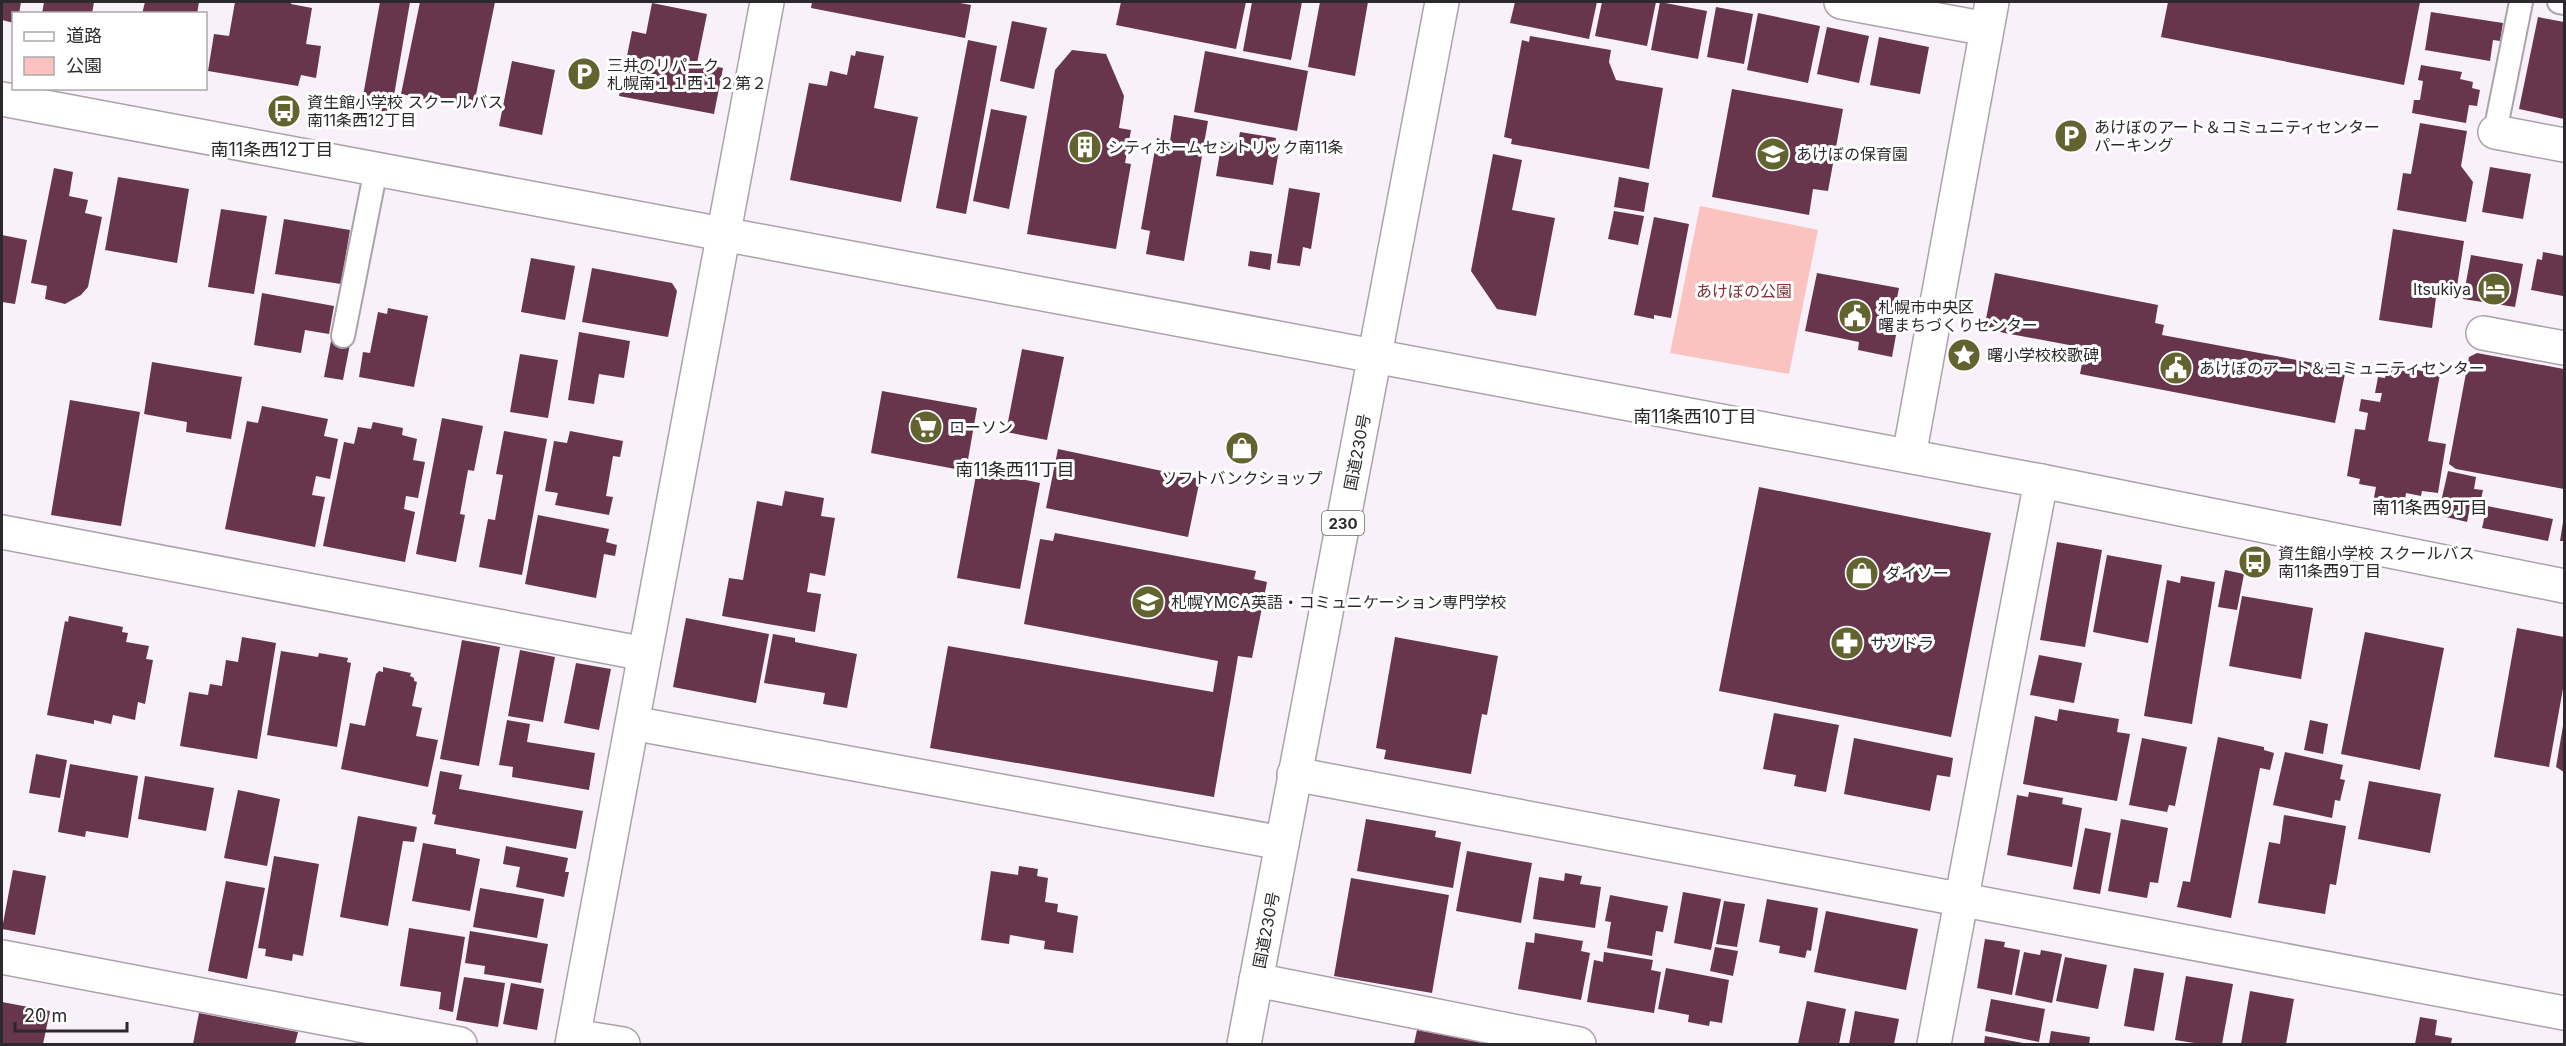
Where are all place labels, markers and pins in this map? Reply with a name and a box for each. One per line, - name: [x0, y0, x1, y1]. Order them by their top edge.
- place label: 三井のリパーク 札幌南１１西１２第２: [607, 55, 767, 93]
- parking icon: 三井のリパーク 札幌南１１西１２第２: [566, 56, 602, 92]
- place label: 資生館小学校 スクールバス 南11条西12丁目: [307, 92, 504, 130]
- bus stop icon: 資生館小学校 スクールバス 南11条西12丁目: [266, 93, 302, 129]
- place label: あけぼのアート＆コミュニティセンター パーキング: [2094, 117, 2380, 155]
- parking icon: あけぼのアート＆コミュニティセンター パーキング: [2053, 118, 2089, 154]
- building icon: シティホームセントリック南11条: [1067, 129, 1103, 165]
- school or university icon: あけぼの保育園: [1755, 136, 1791, 172]
- place label: シティホームセントリック南11条: [1108, 137, 1344, 157]
- place label: あけぼの保育園: [1796, 144, 1908, 164]
- hotel icon: Itsukiya: [2476, 271, 2512, 307]
- place label: Itsukiya: [2413, 279, 2471, 299]
- place label: 札幌市中央区 曙まちづくりセンター: [1878, 297, 2038, 335]
- public building icon: 札幌市中央区 曙まちづくりセンター: [1837, 298, 1873, 334]
- place icon: 曙小学校校歌碑: [1946, 337, 1982, 373]
- place label: 曙小学校校歌碑: [1987, 345, 2099, 365]
- public building icon: あけぼのアート＆コミュニティセンター: [2158, 350, 2194, 386]
- place label: あけぼのアート＆コミュニティセンター: [2199, 358, 2485, 378]
- supermarket icon: ローソン: [908, 409, 944, 445]
- place label: ローソン: [949, 417, 1013, 437]
- shop icon: ソフトバンクショップ: [1224, 430, 1260, 466]
- place label: ソフトバンクショップ: [1162, 468, 1322, 488]
- place label: 資生館小学校 スクールバス 南11条西9丁目: [2278, 543, 2475, 581]
- bus stop icon: 資生館小学校 スクールバス 南11条西9丁目: [2237, 544, 2273, 580]
- shop icon: ダイソー: [1844, 555, 1880, 591]
- place label: ダイソー: [1885, 563, 1949, 583]
- school or university icon: 札幌YMCA英語・コミュニケーション専門学校: [1130, 584, 1166, 620]
- place label: 札幌YMCA英語・コミュニケーション専門学校: [1171, 592, 1506, 612]
- pharmacy icon: サツドラ: [1829, 625, 1865, 661]
- place label: サツドラ: [1870, 633, 1934, 653]

